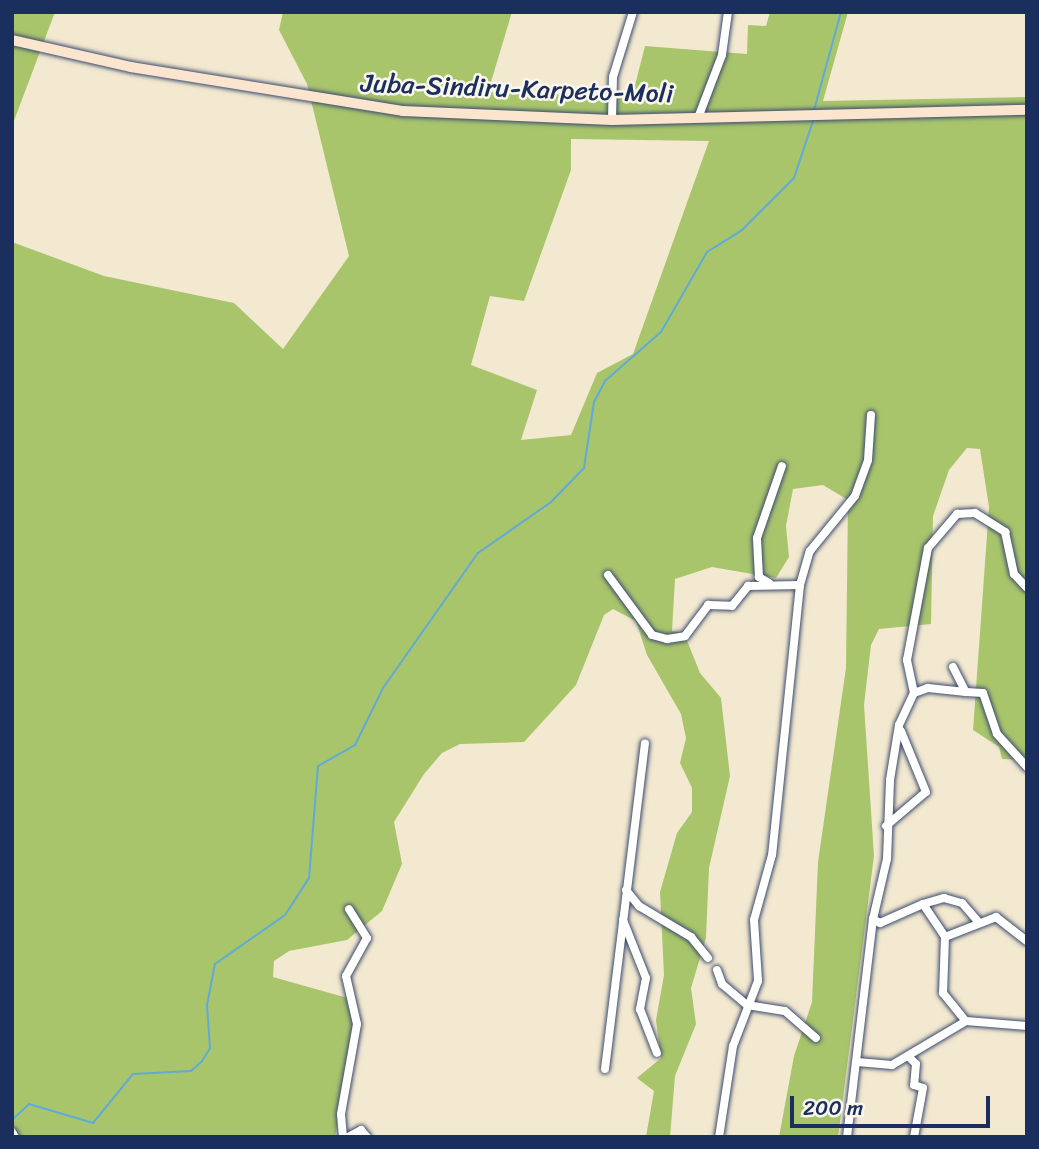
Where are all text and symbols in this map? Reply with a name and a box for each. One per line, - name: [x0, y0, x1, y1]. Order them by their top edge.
- street label: Juba-Sindiru-Karpeto-Moli: [360, 68, 674, 110]
- scale bar: [794, 1082, 993, 1126]
- text: 200 m: [803, 1089, 863, 1127]

